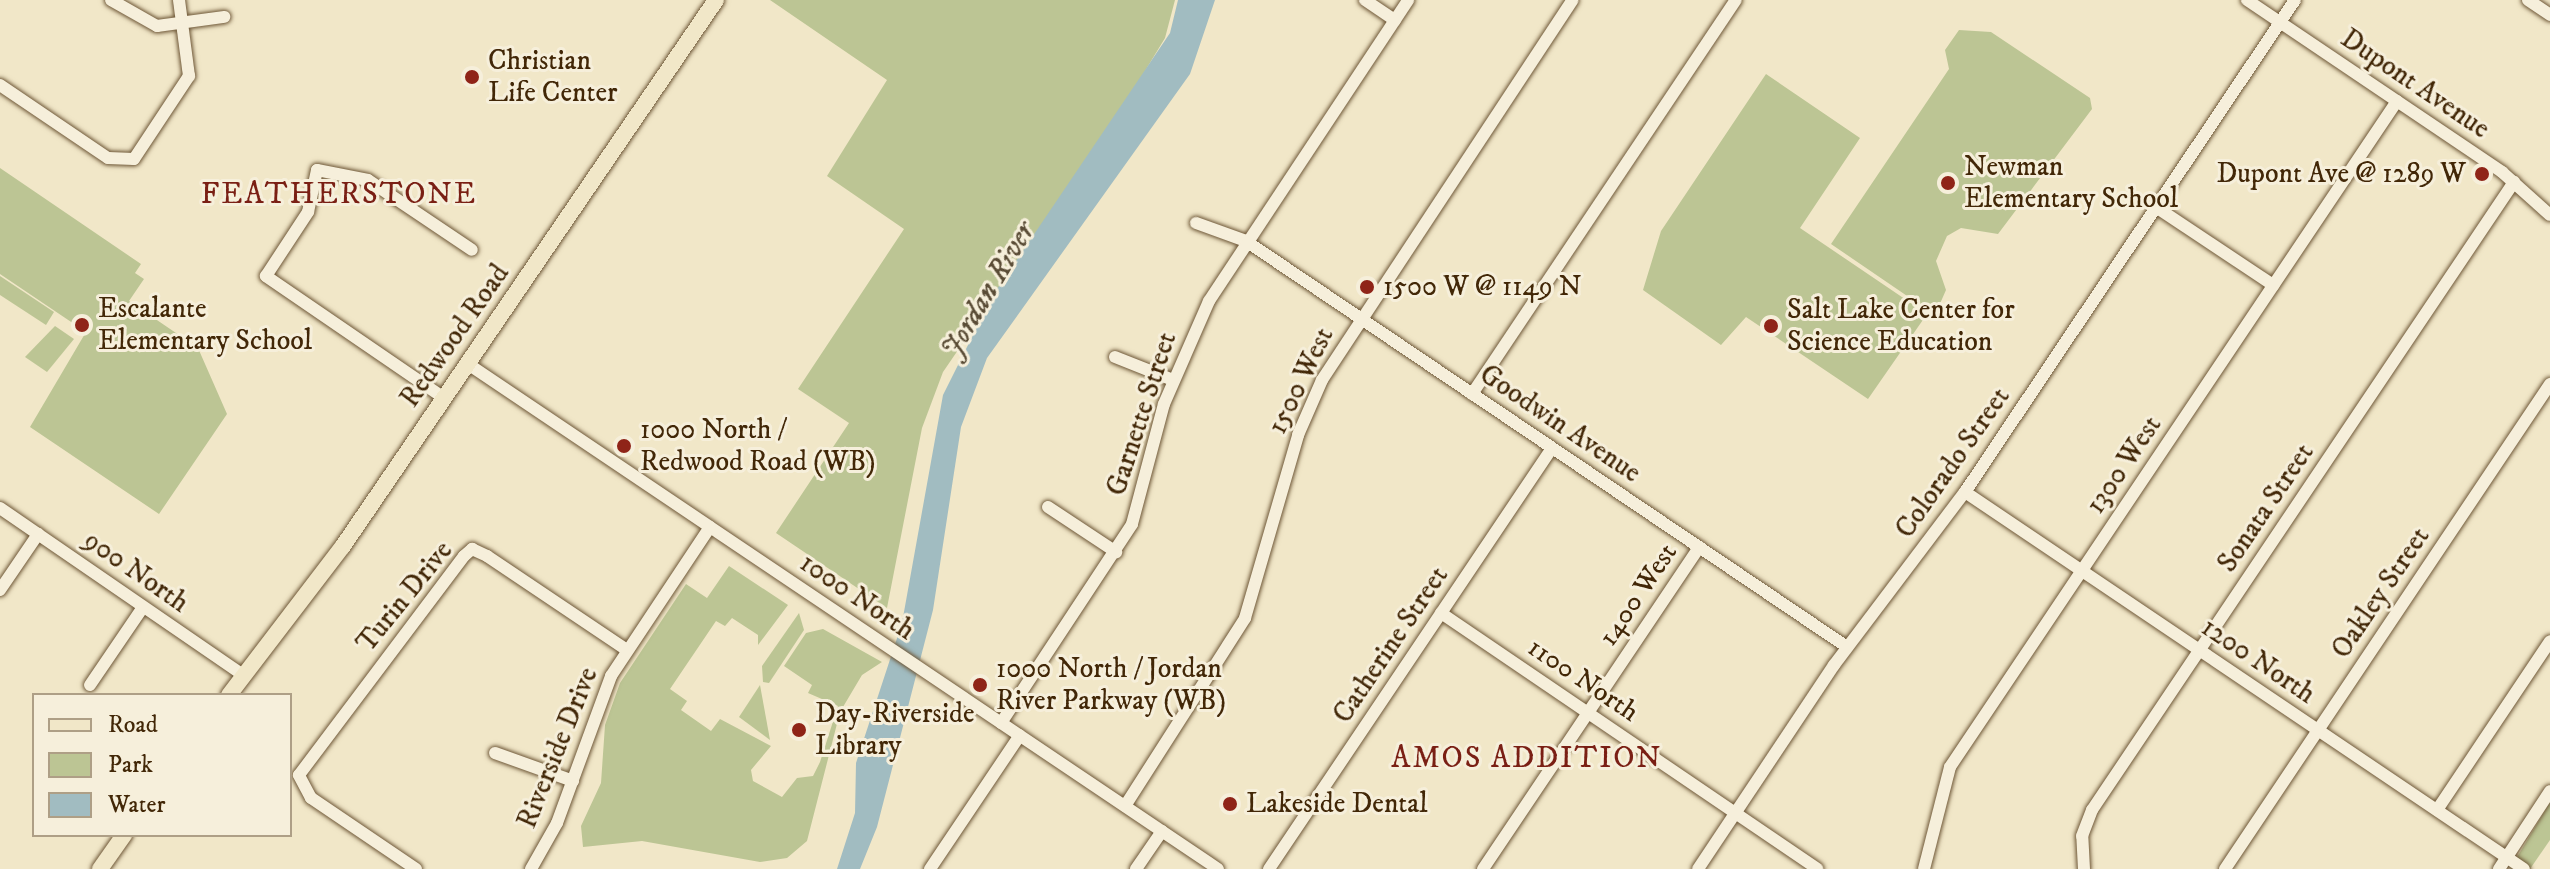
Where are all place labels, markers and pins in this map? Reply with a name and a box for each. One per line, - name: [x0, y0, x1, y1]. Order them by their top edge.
- place label: Christian Life Center: [488, 44, 617, 110]
- marker: Christian Life Center: [463, 68, 481, 86]
- place label: Newman Elementary School: [1964, 150, 2178, 216]
- place label: Dupont Ave @ 1289 W: [2216, 157, 2466, 191]
- marker: Dupont Ave @ 1289 W: [2473, 165, 2491, 183]
- marker: Newman Elementary School: [1939, 174, 1957, 192]
- place label: 1500 W @ 1149 N: [1383, 270, 1582, 304]
- marker: 1500 W @ 1149 N: [1358, 278, 1376, 296]
- place label: Escalante Elementary School: [98, 292, 312, 358]
- place label: Salt Lake Center for Science Education: [1787, 293, 2015, 359]
- marker: Escalante Elementary School: [73, 316, 91, 334]
- marker: Salt Lake Center for Science Education: [1762, 317, 1780, 335]
- place label: 1000 North / Redwood Road (WB): [640, 413, 876, 479]
- marker: 1000 North / Redwood Road (WB): [615, 437, 633, 455]
- place label: 1000 North / Jordan River Parkway (WB): [996, 652, 1226, 718]
- marker: 1000 North / Jordan River Parkway (WB): [971, 676, 989, 694]
- place label: Day-Riverside Library: [815, 697, 974, 763]
- marker: Day-Riverside Library: [790, 721, 808, 739]
- place label: Lakeside Dental: [1246, 787, 1428, 821]
- marker: Lakeside Dental: [1221, 795, 1239, 813]

